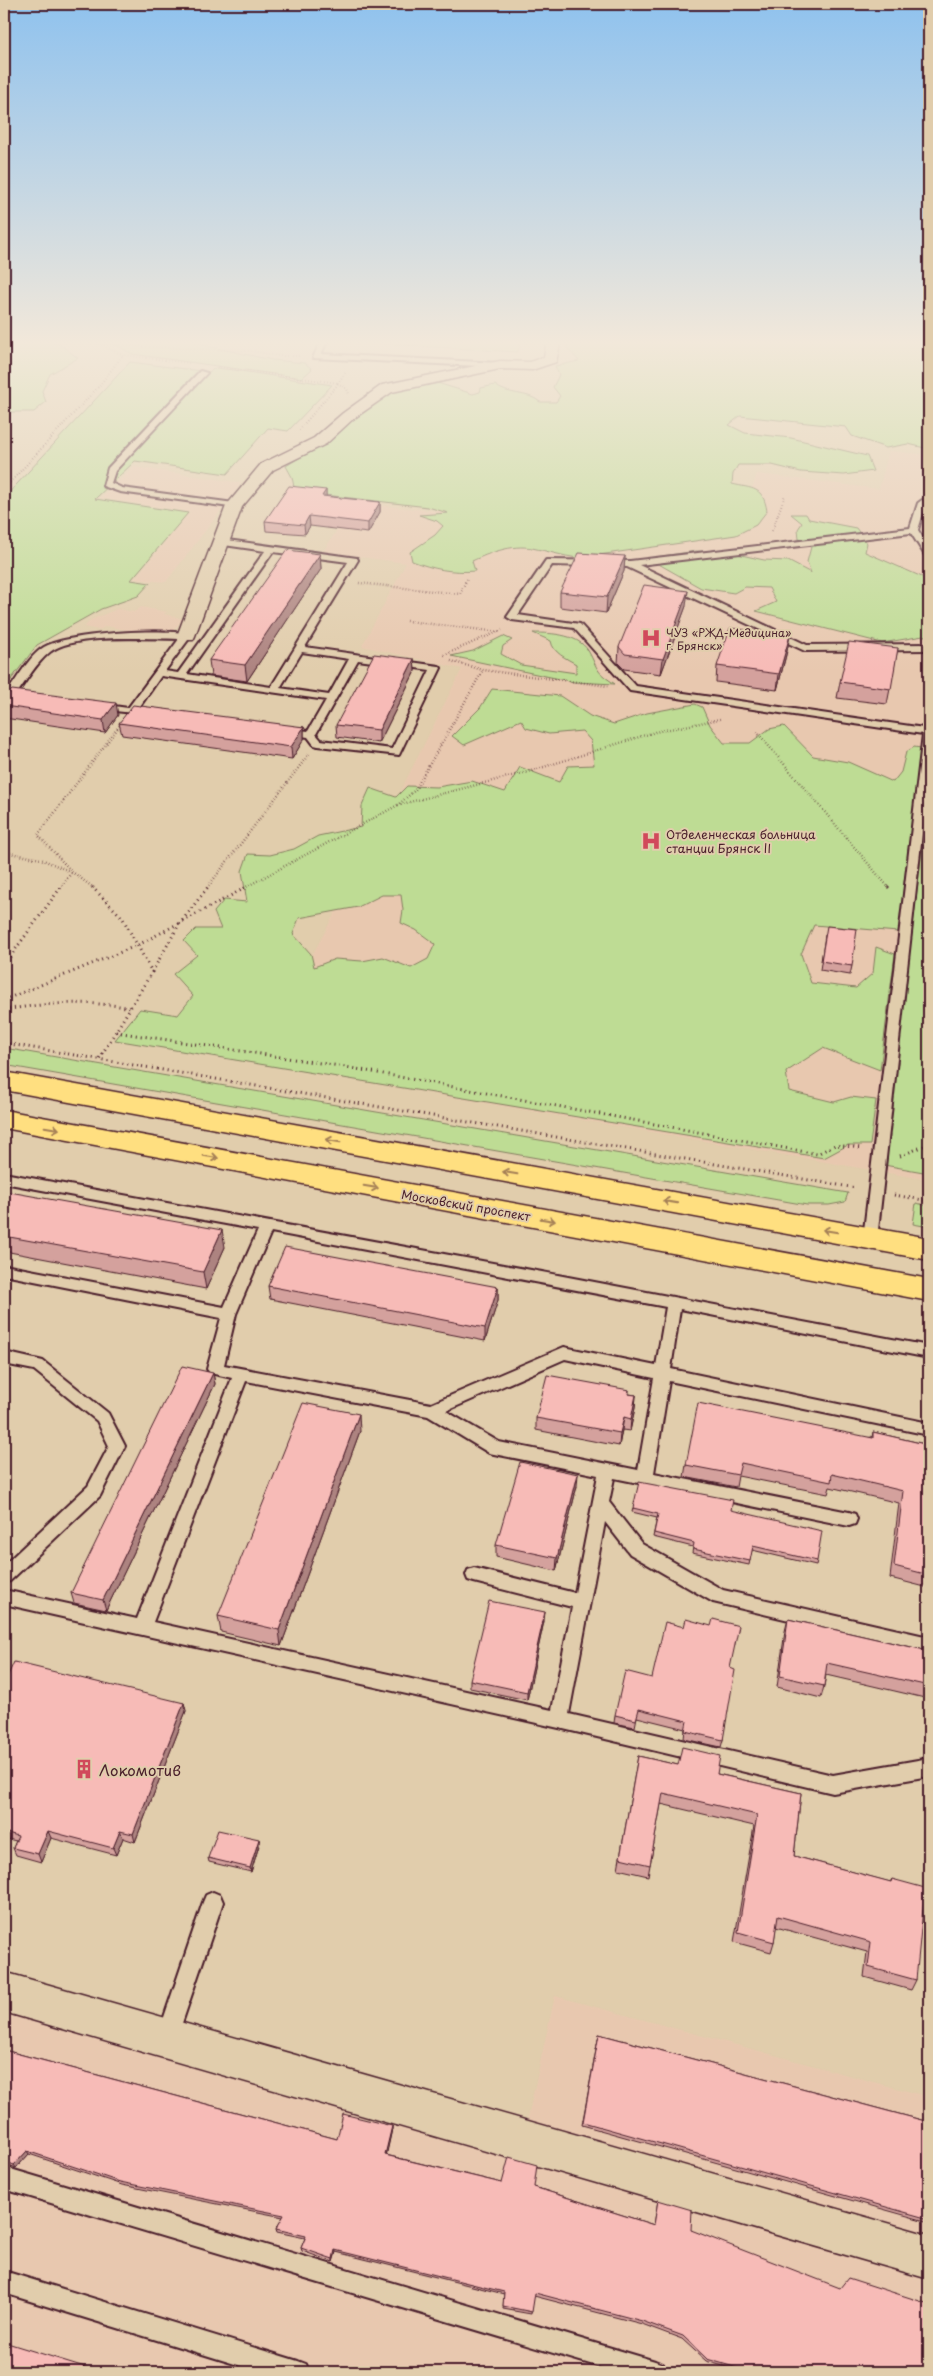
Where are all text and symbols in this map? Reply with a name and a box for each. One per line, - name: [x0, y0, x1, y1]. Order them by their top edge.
- place label: ЧУЗ «РЖД-Медицина» г. Брянск»: [666, 624, 791, 654]
- hospital icon: ЧУЗ «РЖД-Медицина» г. Брянск»: [640, 627, 662, 649]
- place label: Отделенческая больница станции Брянск II: [666, 825, 816, 857]
- hospital icon: Отделенческая больница станции Брянск II: [640, 830, 662, 852]
- one-way arrow: [43, 1123, 59, 1133]
- one-way arrow: [325, 1135, 341, 1145]
- one-way arrow: [203, 1153, 219, 1163]
- one-way arrow: [502, 1167, 518, 1177]
- one-way arrow: [363, 1183, 379, 1192]
- street label: Московский проспект: [400, 1185, 532, 1225]
- one-way arrow: [662, 1197, 678, 1207]
- one-way arrow: [540, 1215, 556, 1225]
- one-way arrow: [822, 1226, 838, 1236]
- building icon: Локомотив: [73, 1758, 95, 1780]
- place label: Локомотив: [99, 1758, 181, 1781]

